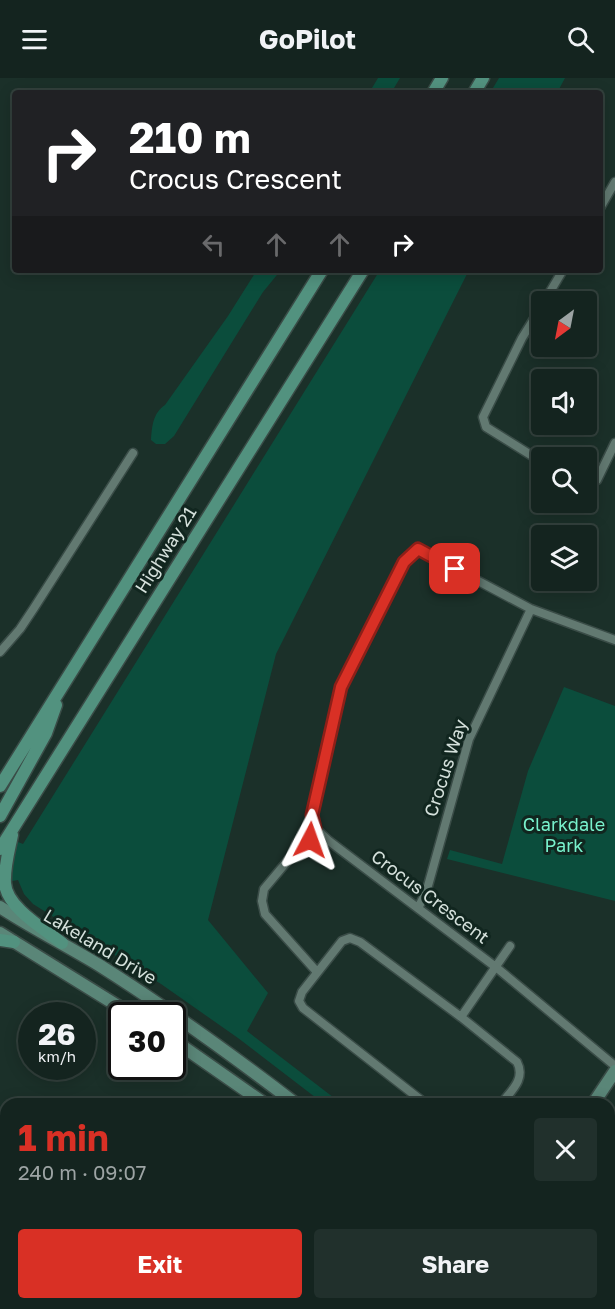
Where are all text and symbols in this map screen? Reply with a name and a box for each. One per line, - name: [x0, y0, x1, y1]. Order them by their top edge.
- icon: menu: [18, 23, 51, 56]
- text: GoPilot: [259, 23, 356, 55]
- icon: search: [564, 23, 597, 56]
- text: 210 m: [129, 112, 251, 162]
- icon: right: [30, 114, 108, 192]
- text: Crocus Crescent: [129, 163, 342, 195]
- icon: left: [197, 228, 230, 261]
- icon: ahead: [260, 228, 293, 261]
- icon: ahead: [323, 228, 356, 261]
- icon: right: [386, 228, 419, 261]
- north arrow: [531, 291, 597, 357]
- map controls: [531, 291, 597, 591]
- button: sound: [531, 369, 597, 435]
- button: search: [531, 447, 597, 513]
- street label: Highway 21: [130, 502, 201, 597]
- button: layers: [531, 525, 597, 591]
- pin: [429, 543, 480, 594]
- icon: arrive: [438, 552, 471, 585]
- street label: Crocus Way: [419, 716, 471, 819]
- position arrow: [278, 808, 342, 872]
- park label: Clarkdale Park: [523, 813, 605, 856]
- street label: Crocus Crescent: [367, 845, 494, 948]
- street label: Lakeland Drive: [40, 904, 161, 989]
- speed limit sign: 30: [108, 1002, 186, 1080]
- text: 26: [38, 1016, 76, 1052]
- text: km/h: [38, 1047, 76, 1065]
- text: 1 min: [18, 1116, 109, 1159]
- button: close: [534, 1118, 597, 1181]
- text: 240 m · 09:07: [18, 1160, 146, 1184]
- button: Exit: [18, 1229, 302, 1298]
- button: Share: [314, 1229, 597, 1298]

